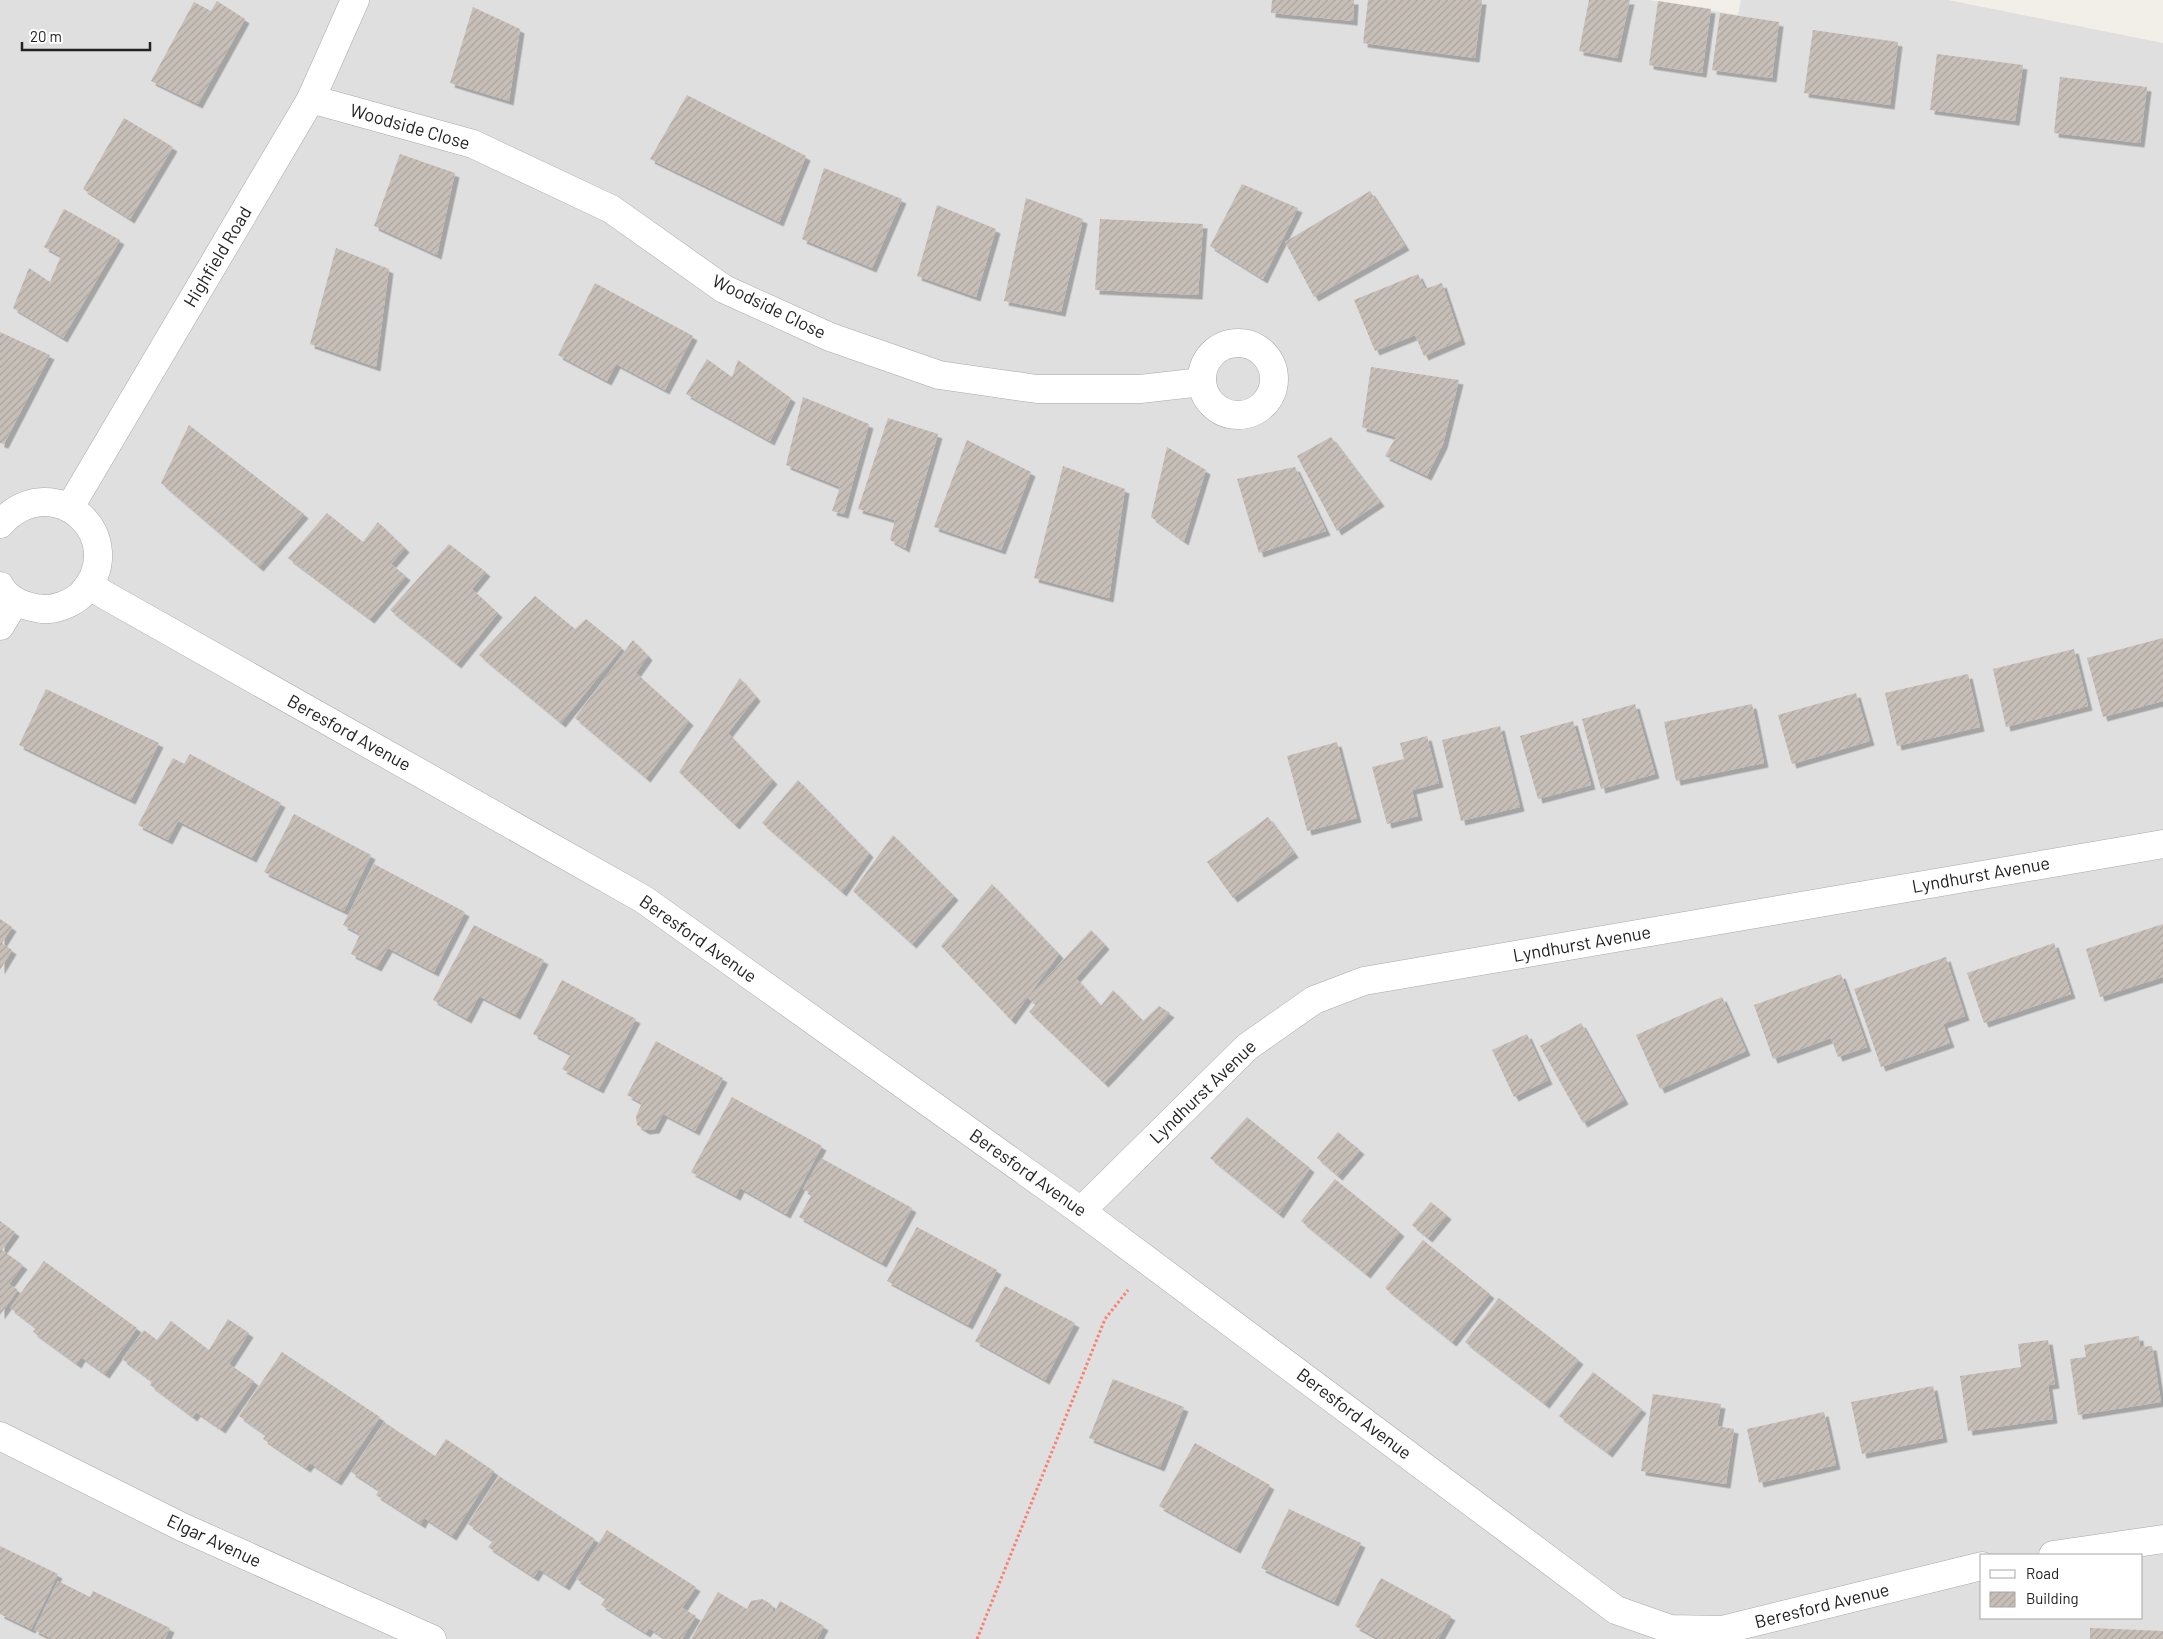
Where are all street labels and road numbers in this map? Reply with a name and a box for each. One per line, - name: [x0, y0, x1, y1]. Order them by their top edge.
- street label: Woodside Close: [348, 98, 473, 154]
- street label: Highfield Road: [178, 202, 256, 311]
- street label: Woodside Close: [709, 269, 830, 343]
- street label: Beresford Avenue: [284, 689, 415, 775]
- street label: Lyndhurst Avenue: [1910, 851, 2051, 897]
- street label: Beresford Avenue: [636, 890, 761, 987]
- street label: Lyndhurst Avenue: [1511, 920, 1652, 966]
- street label: Lyndhurst Avenue: [1144, 1035, 1260, 1148]
- street label: Beresford Avenue: [966, 1124, 1091, 1221]
- street label: Beresford Avenue: [1293, 1363, 1416, 1463]
- street label: Elgar Avenue: [164, 1509, 265, 1571]
- street label: Beresford Avenue: [1752, 1578, 1891, 1632]

